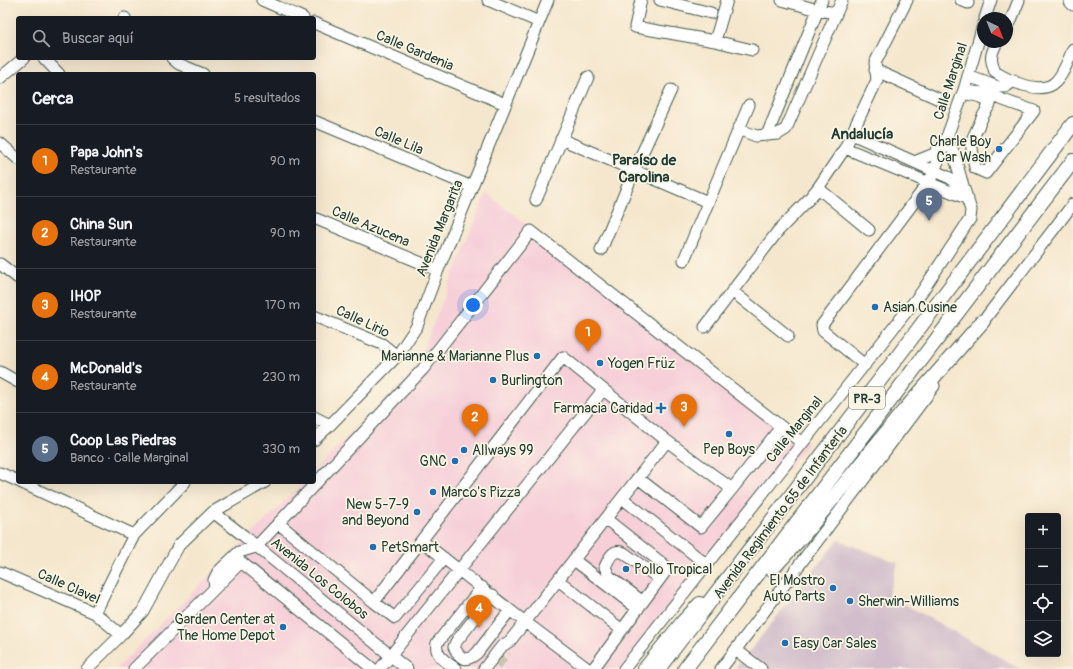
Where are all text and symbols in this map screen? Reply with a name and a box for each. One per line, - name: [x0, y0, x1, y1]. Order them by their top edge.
- north arrow: [977, 12, 1013, 48]
- search box: [16, 16, 316, 60]
- street label: Calle Gardenia: [373, 26, 456, 74]
- icon: search: [30, 27, 52, 49]
- text: Buscar aquí: [62, 29, 134, 48]
- street label: Calle Marginal: [930, 40, 971, 122]
- text: Cerca: [32, 88, 73, 109]
- text: 5 resultados: [234, 90, 300, 106]
- street label: Calle Lila: [372, 122, 426, 158]
- district label: Andalucía: [831, 125, 893, 144]
- place label: Charle Boy Car Wash: [930, 133, 991, 166]
- text: Papa John's: [70, 143, 142, 162]
- marker: Charle Boy Car Wash: [994, 144, 1004, 154]
- district label: Paraíso de Carolina: [612, 151, 677, 187]
- text: 1: [42, 153, 48, 169]
- text: 90 m: [270, 153, 300, 169]
- text: Restaurante: [70, 162, 136, 178]
- street label: Avenida Margarita: [412, 177, 467, 279]
- pin: 5: [916, 188, 942, 221]
- street label: Calle Azucena: [329, 202, 412, 251]
- text: China Sun: [70, 215, 132, 234]
- text: 2: [41, 225, 49, 241]
- text: 90 m: [270, 225, 300, 241]
- text: Restaurante: [70, 234, 136, 250]
- text: IHOP: [70, 287, 102, 306]
- your location: [463, 295, 483, 315]
- text: 3: [41, 297, 49, 313]
- text: 170 m: [265, 297, 300, 313]
- place label: Asian Cusine: [883, 299, 957, 316]
- street label: Calle Lirio: [333, 302, 393, 341]
- marker: Asian Cusine: [870, 302, 880, 312]
- text: Restaurante: [70, 306, 136, 322]
- pin: 1: [575, 319, 601, 352]
- place label: Marianne & Marianne Plus: [381, 348, 530, 365]
- marker: Marianne & Marianne Plus: [532, 351, 542, 361]
- place label: Yogen Früz: [607, 355, 675, 372]
- marker: Yogen Früz: [595, 358, 605, 368]
- text: McDonald's: [70, 359, 142, 378]
- text: 4: [41, 369, 49, 385]
- text: 230 m: [263, 369, 300, 385]
- place label: Burlington: [501, 372, 563, 389]
- marker: Burlington: [488, 375, 498, 385]
- text: Restaurante: [70, 378, 136, 394]
- road number: PR-3: [849, 387, 885, 409]
- street label: Calle Marginal: [762, 393, 826, 466]
- pin: 3: [671, 394, 697, 427]
- place label: Farmacia Caridad: [553, 400, 653, 417]
- marker: Farmacia Caridad: [656, 403, 666, 413]
- pin: 2: [462, 404, 488, 437]
- street label: Avenida Regimiento 65 de Infantería: [710, 422, 851, 602]
- marker: Pep Boys: [724, 429, 734, 439]
- text: Coop Las Piedras: [70, 431, 176, 450]
- text: 5: [41, 441, 49, 457]
- text: 330 m: [262, 441, 300, 457]
- place label: Pep Boys: [703, 441, 756, 458]
- place label: Allways 99: [472, 442, 533, 459]
- marker: Allways 99: [459, 445, 469, 455]
- text: Banco · Calle Marginal: [70, 450, 189, 466]
- place label: GNC: [420, 453, 447, 470]
- marker: GNC: [450, 456, 460, 466]
- place label: Marco's Pizza: [441, 484, 521, 501]
- marker: Marco's Pizza: [428, 487, 438, 497]
- place label: New 5-7-9 and Beyond: [342, 496, 409, 529]
- marker: New 5-7-9 and Beyond: [412, 507, 422, 517]
- map controls: [1025, 513, 1061, 657]
- button: +: [1025, 513, 1061, 549]
- street label: Avenida Los Colobos: [268, 534, 372, 623]
- place label: PetSmart: [381, 539, 439, 556]
- marker: PetSmart: [368, 542, 378, 552]
- button: −: [1025, 549, 1061, 585]
- place label: Pollo Tropical: [634, 561, 712, 578]
- marker: Pollo Tropical: [621, 564, 631, 574]
- street label: Calle Clavel: [35, 565, 103, 608]
- place label: El Mostro Auto Parts: [763, 572, 826, 605]
- marker: El Mostro Auto Parts: [828, 583, 838, 593]
- button: locate: [1025, 585, 1061, 621]
- place label: Sherwin-Williams: [858, 593, 960, 610]
- pin: 4: [466, 595, 492, 628]
- marker: Sherwin-Williams: [845, 596, 855, 606]
- place label: Garden Center at The Home Depot: [175, 611, 275, 644]
- button: layers: [1025, 621, 1061, 657]
- marker: Garden Center at The Home Depot: [278, 622, 288, 632]
- place label: Easy Car Sales: [793, 635, 877, 652]
- marker: Easy Car Sales: [780, 638, 790, 648]

